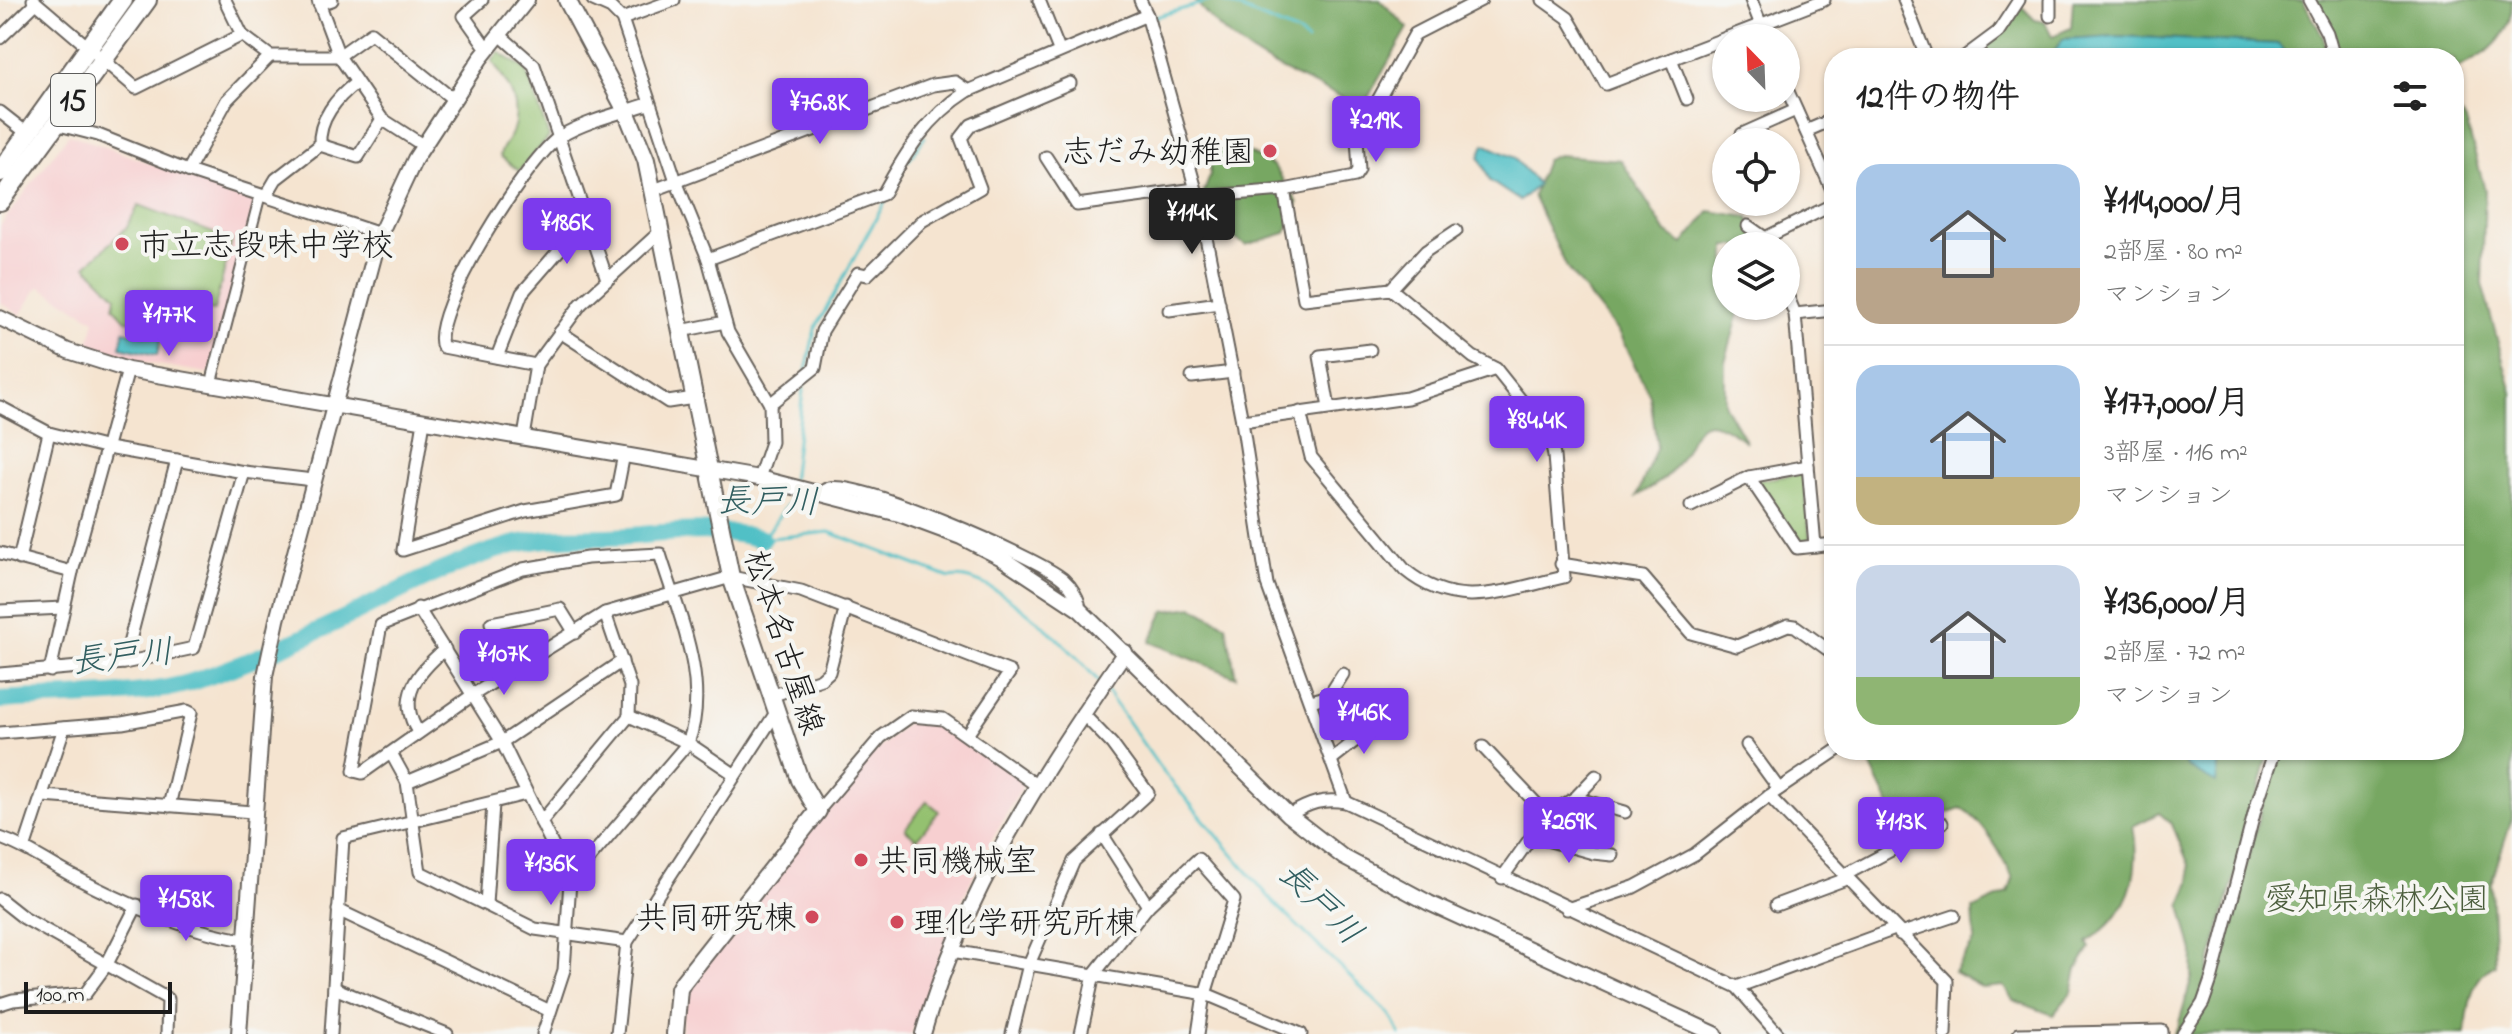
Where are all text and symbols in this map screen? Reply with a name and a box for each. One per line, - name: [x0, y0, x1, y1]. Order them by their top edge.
- north arrow: [1712, 24, 1800, 112]
- map controls: [1712, 24, 1800, 320]
- road number: 15: [51, 74, 95, 126]
- text: 12件の物件: [1856, 74, 2020, 124]
- icon: filters: [2388, 74, 2432, 118]
- pin: ¥76.8K: [755, 78, 885, 146]
- text: ¥76.8K: [790, 85, 850, 123]
- pin: ¥219K: [1320, 96, 1432, 164]
- text: ¥219K: [1350, 103, 1402, 141]
- button: locate: [1712, 128, 1800, 216]
- place label: 志だみ幼稚園: [1062, 131, 1254, 178]
- marker: 志だみ幼稚園: [1261, 142, 1279, 160]
- text: ¥114,000/月: [2104, 179, 2247, 229]
- pin: ¥114K: [1136, 188, 1248, 256]
- text: ¥114K: [1167, 195, 1217, 233]
- icon: home: [1920, 196, 2016, 292]
- pin: ¥186K: [511, 198, 623, 266]
- text: ¥186K: [541, 205, 593, 243]
- place label: 市立志段味中学校: [138, 224, 394, 271]
- button: layers: [1712, 232, 1800, 320]
- text: 2部屋 · 80 m²: [2104, 234, 2243, 272]
- marker: 市立志段味中学校: [113, 235, 131, 253]
- text: マンション: [2104, 277, 2233, 315]
- pin: ¥177K: [113, 290, 225, 358]
- text: ¥177K: [143, 297, 195, 335]
- text: ¥177,000/月: [2104, 380, 2251, 430]
- pin: ¥84.4K: [1472, 396, 1602, 464]
- icon: home: [1920, 397, 2016, 493]
- text: ¥84.4K: [1507, 403, 1567, 441]
- text: 3部屋 · 116 m²: [2104, 435, 2248, 473]
- water label: 長戸川: [717, 478, 819, 530]
- text: マンション: [2104, 478, 2233, 516]
- street label: 松本名古屋線: [730, 545, 834, 742]
- text: ¥136,000/月: [2104, 580, 2252, 630]
- icon: home: [1920, 597, 2016, 693]
- water label: 長戸川: [69, 629, 176, 689]
- pin: ¥107K: [448, 629, 560, 697]
- text: 2部屋 · 72 m²: [2104, 635, 2246, 673]
- text: ¥107K: [478, 636, 530, 674]
- text: マンション: [2104, 678, 2233, 716]
- pin: ¥146K: [1308, 688, 1420, 756]
- text: ¥146K: [1337, 695, 1391, 733]
- pin: ¥269K: [1513, 797, 1625, 865]
- pin: ¥113K: [1845, 797, 1957, 865]
- text: ¥269K: [1542, 804, 1596, 842]
- text: ¥113K: [1876, 804, 1926, 842]
- pin: ¥136K: [495, 839, 607, 907]
- place label: 共同機械室: [877, 840, 1037, 887]
- text: ¥136K: [524, 846, 578, 884]
- marker: 共同機械室: [852, 851, 870, 869]
- water label: 長戸川: [1265, 851, 1373, 959]
- pin: ¥158K: [130, 875, 242, 943]
- park label: 愛知県森林公園: [2265, 878, 2489, 925]
- text: ¥158K: [158, 882, 214, 920]
- place label: 共同研究棟: [636, 897, 796, 944]
- place label: 理化学研究所棟: [913, 902, 1137, 949]
- marker: 共同研究棟: [803, 908, 821, 926]
- marker: 理化学研究所棟: [888, 913, 906, 931]
- scale bar: [24, 978, 172, 1014]
- text: 100 m: [36, 980, 85, 1012]

